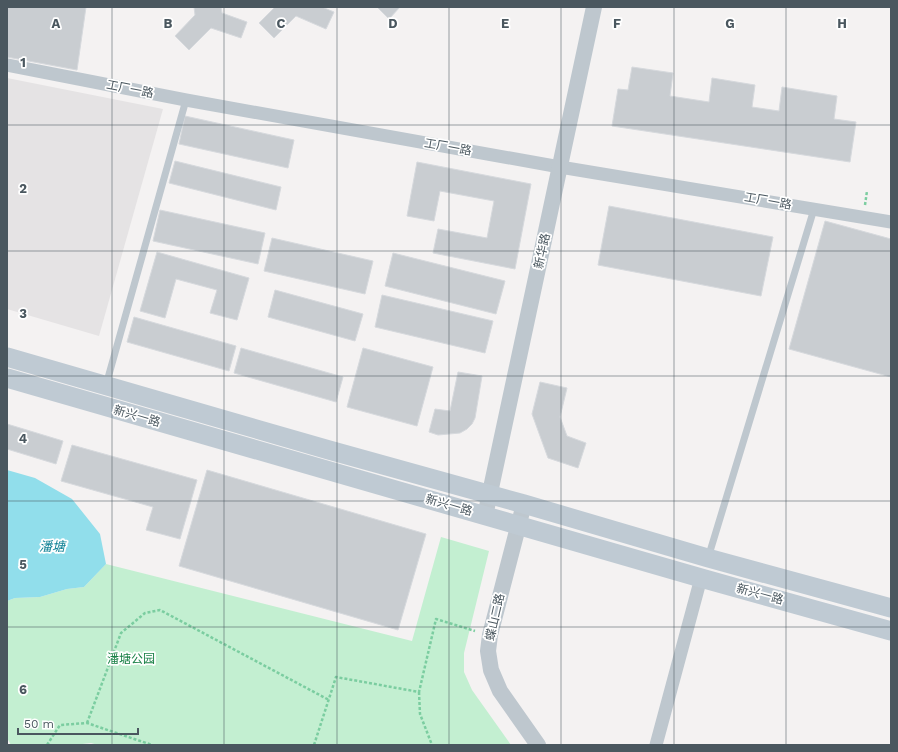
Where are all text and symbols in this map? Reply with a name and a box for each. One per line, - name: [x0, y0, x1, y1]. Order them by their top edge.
- text: A: [52, 16, 61, 31]
- text: B: [164, 16, 173, 31]
- text: C: [277, 16, 286, 31]
- text: D: [388, 16, 398, 31]
- text: E: [501, 16, 509, 31]
- text: F: [613, 16, 621, 31]
- text: G: [725, 16, 735, 31]
- text: H: [837, 16, 847, 31]
- text: 1: [20, 55, 26, 70]
- street label: 工厂一路: [105, 78, 155, 100]
- street label: 工厂一路: [423, 136, 473, 158]
- text: 2: [19, 181, 27, 196]
- street label: 工厂一路: [743, 190, 793, 212]
- street label: 新华路: [531, 232, 553, 270]
- text: 3: [19, 306, 27, 321]
- street label: 新兴一路: [112, 403, 162, 429]
- text: 4: [19, 431, 28, 446]
- street label: 新兴一路: [424, 492, 474, 518]
- water label: 潘塘: [39, 539, 67, 554]
- text: 5: [19, 557, 27, 572]
- street label: 新兴一路: [735, 581, 785, 607]
- street label: 蝶山二路: [483, 592, 507, 642]
- park label: 潘塘公园: [107, 652, 155, 666]
- text: 6: [19, 682, 27, 697]
- scale bar: [18, 710, 138, 736]
- text: 50 m: [24, 717, 54, 731]

